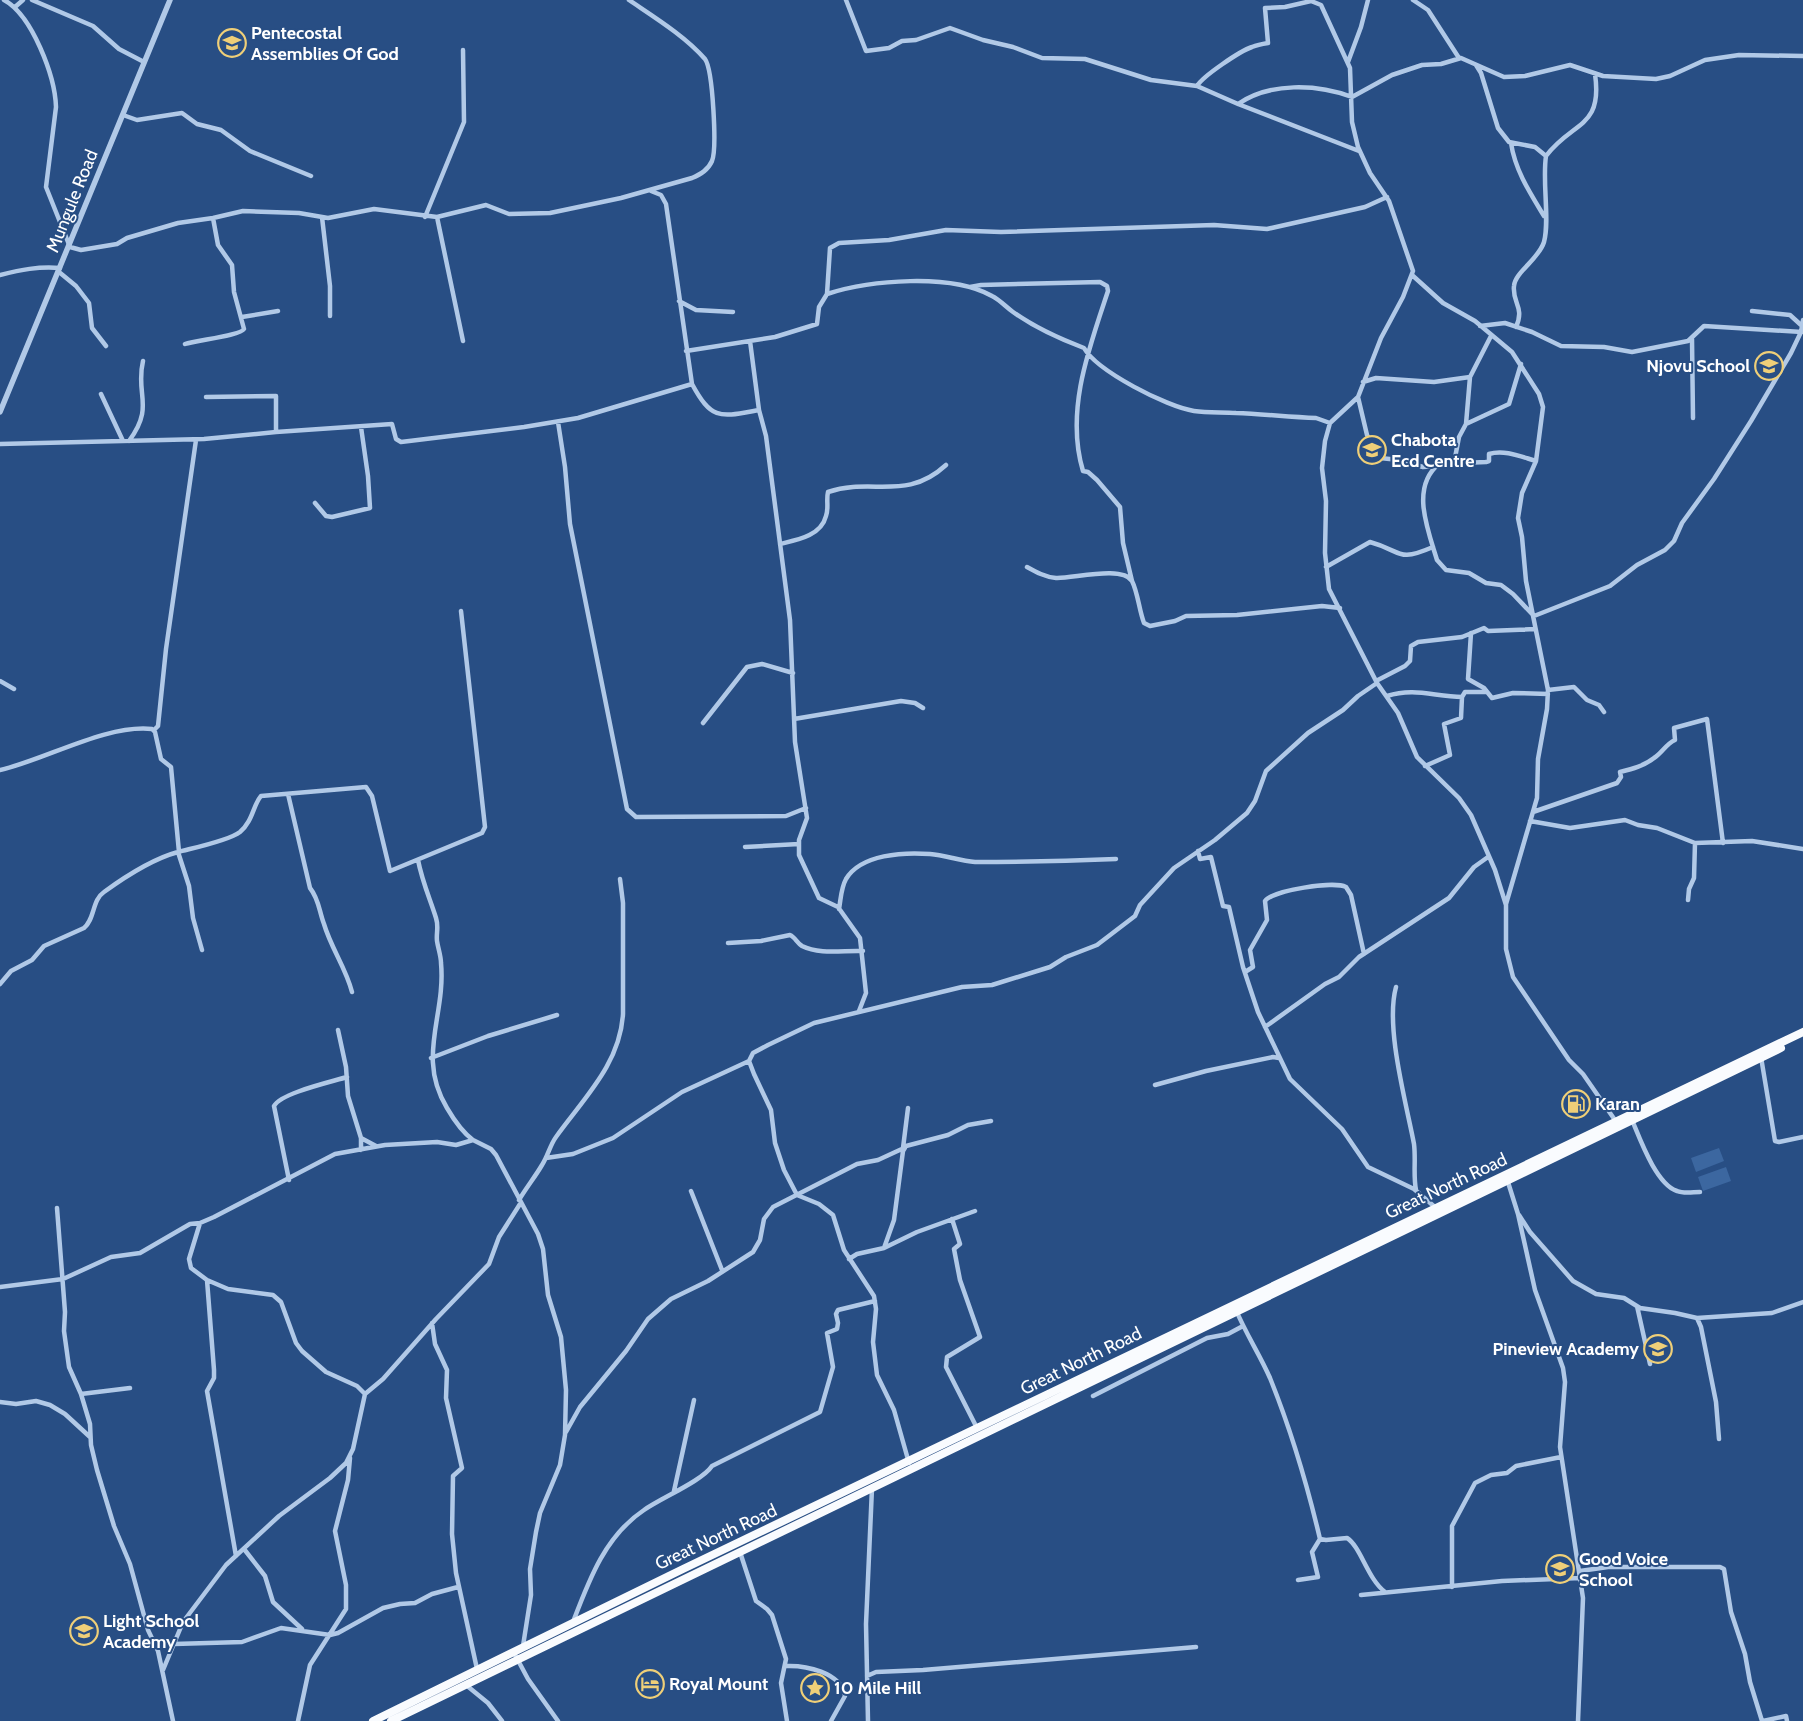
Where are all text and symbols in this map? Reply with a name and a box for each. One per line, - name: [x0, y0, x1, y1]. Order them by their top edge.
- place label: Pentecostal Assemblies Of God: [251, 22, 399, 65]
- school or university icon: Pentecostal Assemblies Of God: [217, 28, 247, 58]
- street label: Mungule Road: [41, 146, 103, 256]
- school or university icon: Njovu School: [1754, 351, 1784, 381]
- place label: Njovu School: [1646, 355, 1750, 377]
- place label: Chabota Ecd Centre: [1391, 429, 1475, 472]
- school or university icon: Chabota Ecd Centre: [1357, 435, 1387, 465]
- fuel station icon: Karan: [1561, 1089, 1591, 1119]
- place label: Karan: [1595, 1093, 1640, 1115]
- street label: Great North Road: [1381, 1148, 1511, 1224]
- street label: Great North Road: [1017, 1322, 1145, 1400]
- school or university icon: Pineview Academy: [1643, 1334, 1673, 1364]
- place label: Pineview Academy: [1493, 1338, 1639, 1360]
- street label: Great North Road: [651, 1499, 781, 1575]
- place label: Good Voice School: [1579, 1548, 1668, 1591]
- school or university icon: Good Voice School: [1545, 1554, 1575, 1584]
- place label: Light School Academy: [103, 1610, 199, 1653]
- school or university icon: Light School Academy: [69, 1616, 99, 1646]
- hotel icon: Royal Mount: [635, 1669, 665, 1699]
- place label: Royal Mount: [669, 1673, 768, 1695]
- place icon: 10 Mile Hill: [800, 1673, 830, 1703]
- place label: 10 Mile Hill: [834, 1677, 922, 1699]

